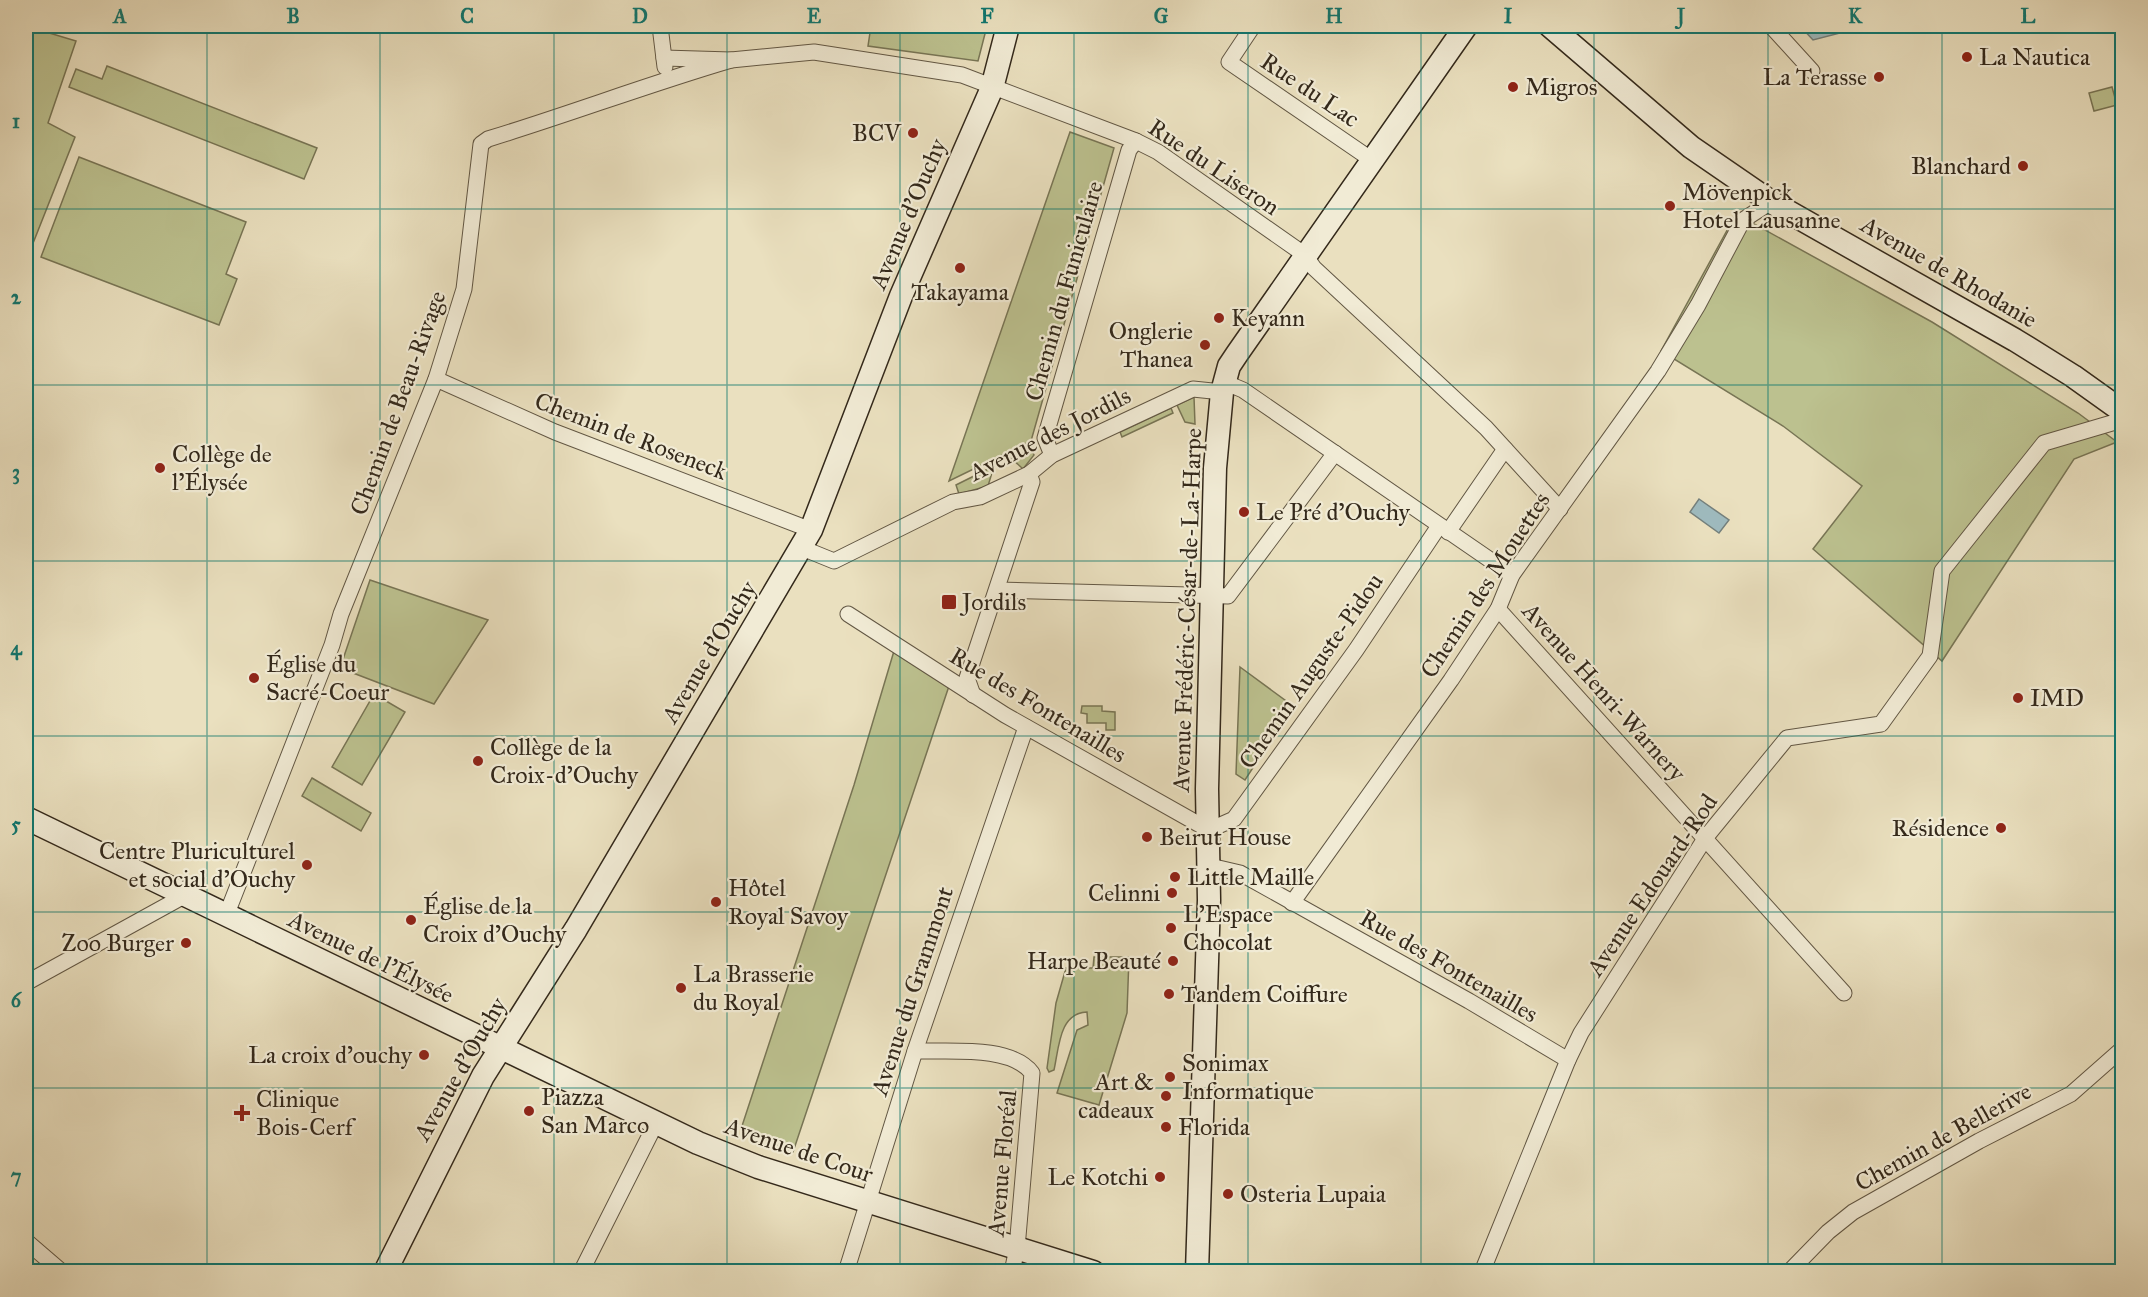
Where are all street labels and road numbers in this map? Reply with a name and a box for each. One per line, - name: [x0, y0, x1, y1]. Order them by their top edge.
- street label: Rue du Lac: [1255, 46, 1365, 134]
- street label: Rue du Liseron: [1143, 112, 1285, 222]
- street label: Avenue d'Ouchy: [862, 134, 953, 295]
- street label: Chemin du Funiculaire: [1018, 178, 1110, 404]
- street label: Avenue de Rhodanie: [1855, 209, 2042, 335]
- street label: Chemin de Beau-Rivage: [343, 287, 453, 519]
- street label: Avenue des Jordils: [963, 380, 1136, 488]
- street label: Chemin de Roseneck: [531, 385, 732, 487]
- street label: Avenue Frédéric-César-de-La-Harpe: [1166, 427, 1208, 794]
- street label: Chemin des Mouettes: [1414, 486, 1556, 684]
- street label: Chemin Auguste-Pidou: [1232, 567, 1390, 775]
- street label: Avenue d'Ouchy: [654, 575, 764, 729]
- street label: Avenue Henri-Warnery: [1515, 596, 1693, 788]
- street label: Rue des Fontenailles: [944, 640, 1132, 770]
- street label: Avenue Edouard-Rod: [1579, 788, 1724, 983]
- street label: Avenue du Grammont: [864, 882, 960, 1100]
- street label: Rue des Fontenailles: [1355, 903, 1543, 1029]
- street label: Avenue de l'Élysée: [283, 904, 459, 1010]
- street label: Avenue d'Ouchy: [406, 991, 514, 1147]
- street label: Chemin de Bellerive: [1850, 1076, 2036, 1198]
- street label: Avenue Floréal: [981, 1088, 1023, 1239]
- street label: Avenue de Cour: [720, 1110, 877, 1189]

